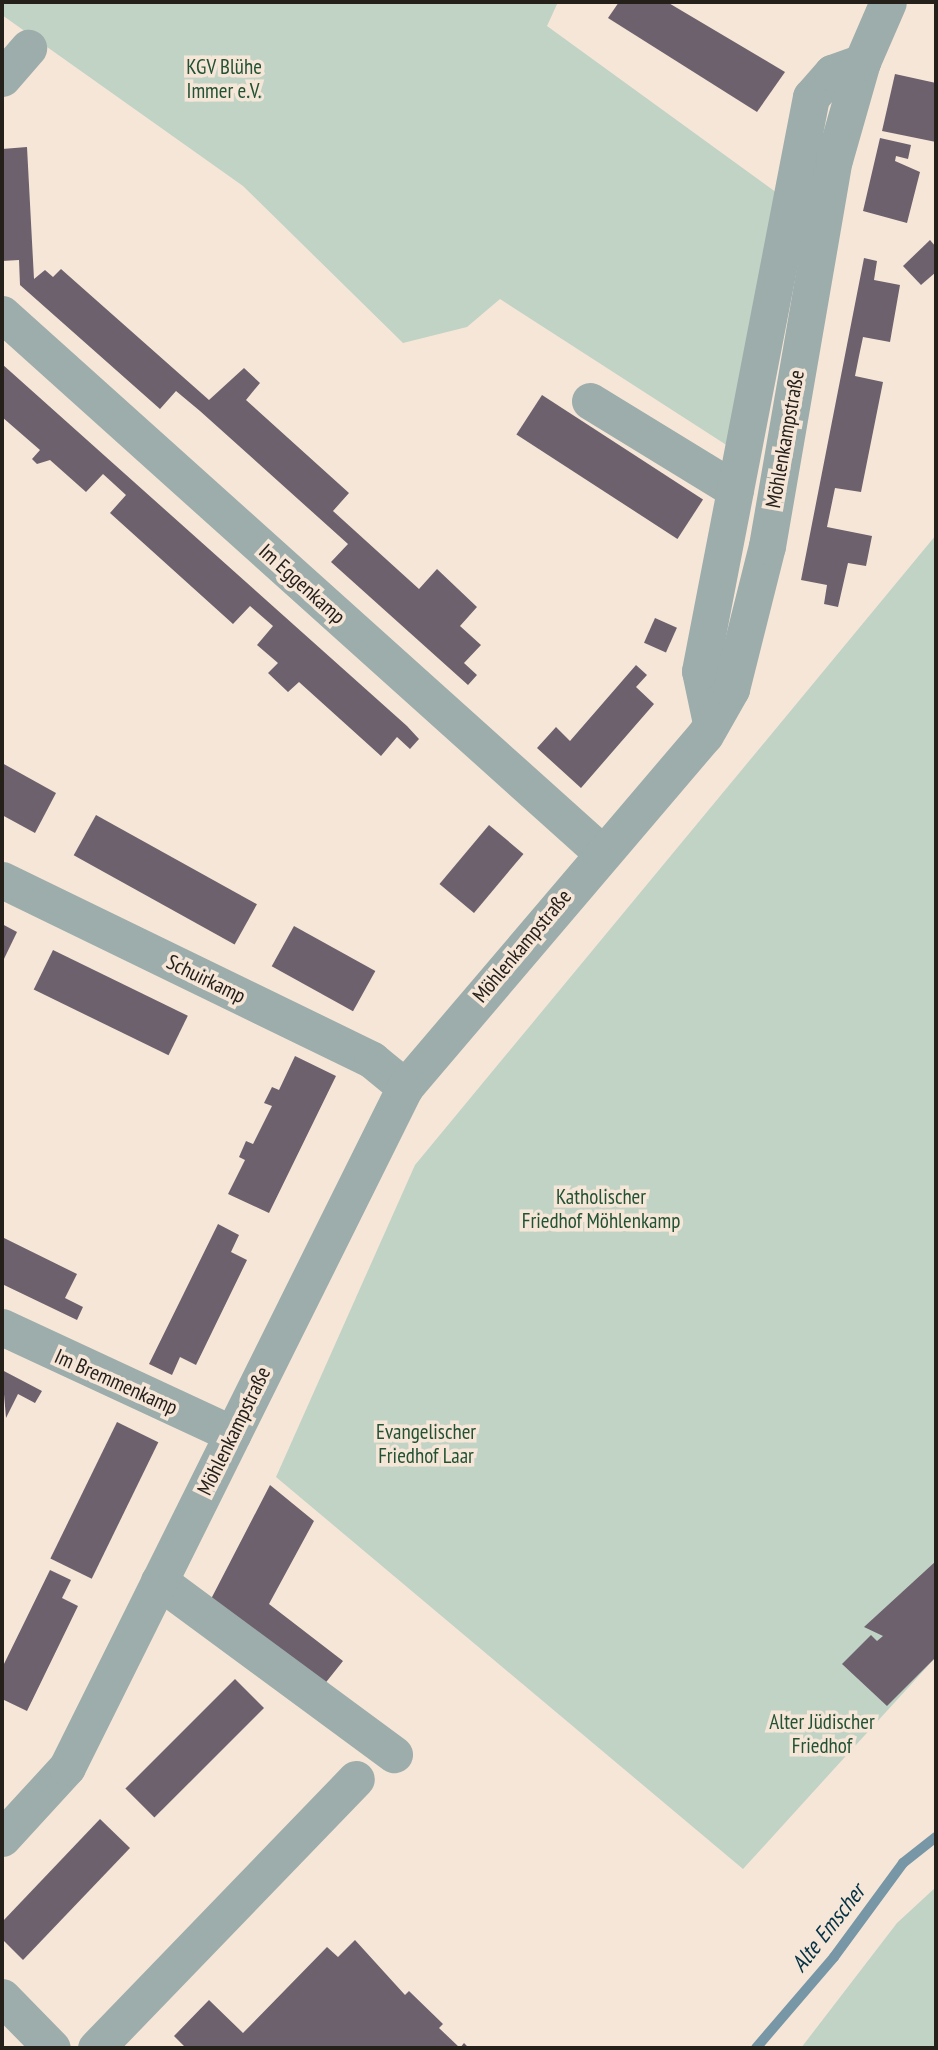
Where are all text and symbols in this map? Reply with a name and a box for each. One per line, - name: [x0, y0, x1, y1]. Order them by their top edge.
- park label: KGV Blühe Immer e.V.: [186, 54, 262, 104]
- street label: Möhlenkampstraße: [760, 368, 810, 510]
- street label: Im Eggenkamp: [254, 539, 350, 629]
- street label: Möhlenkampstraße: [467, 884, 577, 1008]
- street label: Schuirkamp: [163, 949, 249, 1009]
- park label: Katholischer Friedhof Möhlenkamp: [522, 1184, 680, 1234]
- street label: Im Bremmenkamp: [51, 1344, 181, 1420]
- street label: Möhlenkampstraße: [192, 1363, 276, 1499]
- park label: Evangelischer Friedhof Laar: [376, 1419, 476, 1469]
- park label: Alter Jüdischer Friedhof: [769, 1709, 875, 1759]
- water label: Alte Emscher: [785, 1879, 871, 1977]

